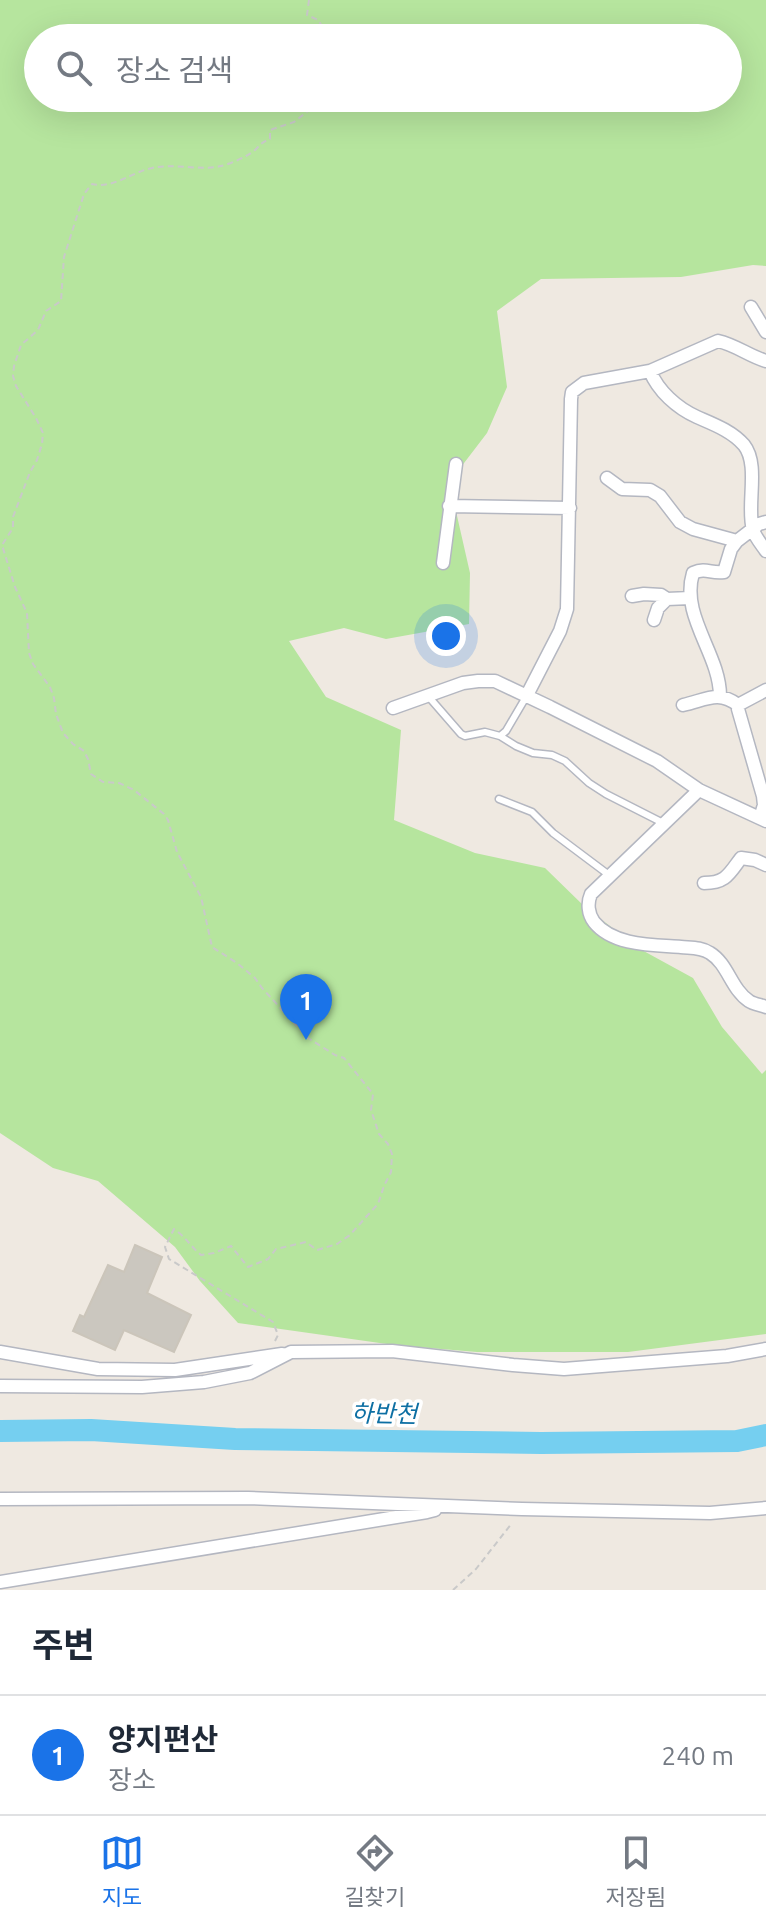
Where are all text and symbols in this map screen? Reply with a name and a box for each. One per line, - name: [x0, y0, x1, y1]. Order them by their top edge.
- search box: [24, 24, 742, 112]
- icon: search: [52, 46, 96, 90]
- text: 장소 검색: [116, 53, 233, 87]
- your location: [426, 616, 466, 656]
- pin: 1: [280, 974, 332, 1040]
- water label: 하반천: [351, 1399, 420, 1428]
- text: 주변: [32, 1625, 95, 1663]
- text: 양지편산: [108, 1722, 218, 1756]
- text: 1: [51, 1741, 65, 1770]
- text: 240 m: [662, 1741, 734, 1770]
- text: 장소: [108, 1765, 156, 1794]
- tab: 지도: [100, 1831, 144, 1911]
- tab: 길찾기: [344, 1831, 405, 1911]
- tab: 저장됨: [605, 1831, 666, 1911]

